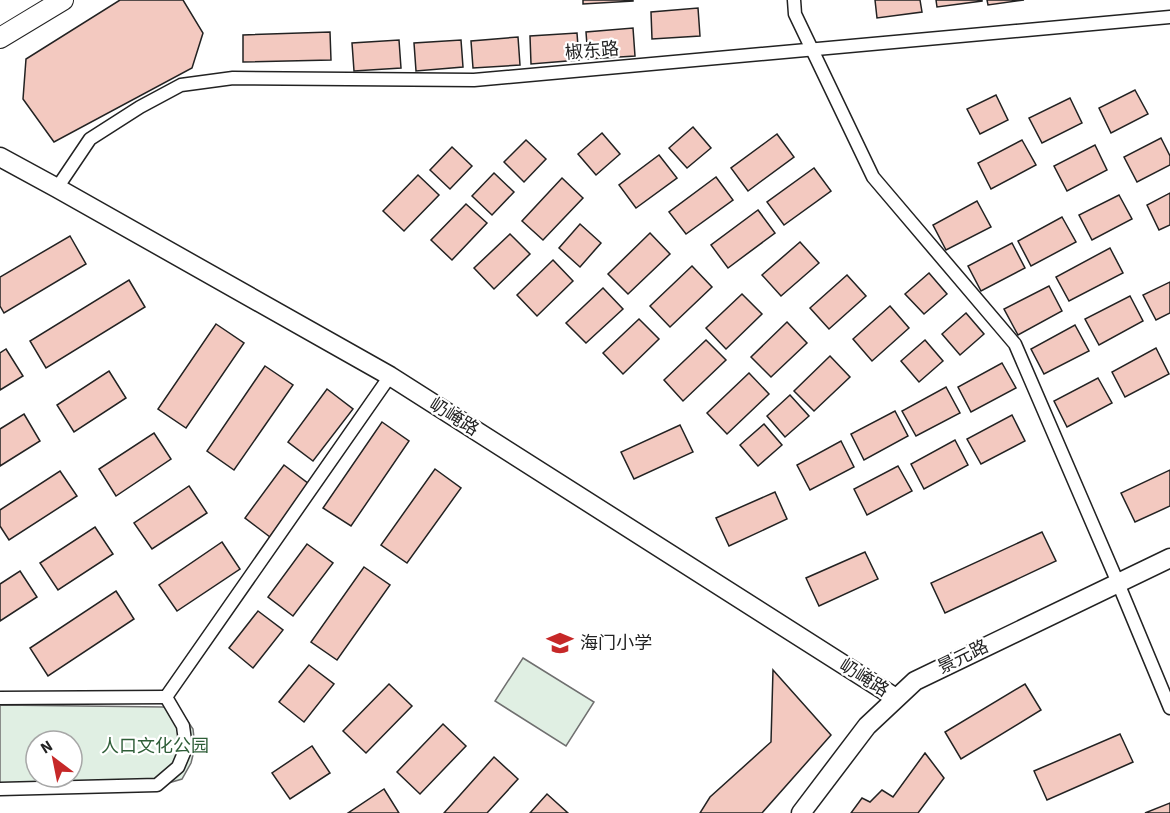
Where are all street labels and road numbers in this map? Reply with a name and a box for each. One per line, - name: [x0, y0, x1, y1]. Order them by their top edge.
- street label: 椒东路: [564, 36, 620, 66]
- street label: 屷崦路: [424, 392, 484, 442]
- street label: 景元路: [933, 634, 993, 680]
- street label: 屷崦路: [834, 653, 894, 703]

